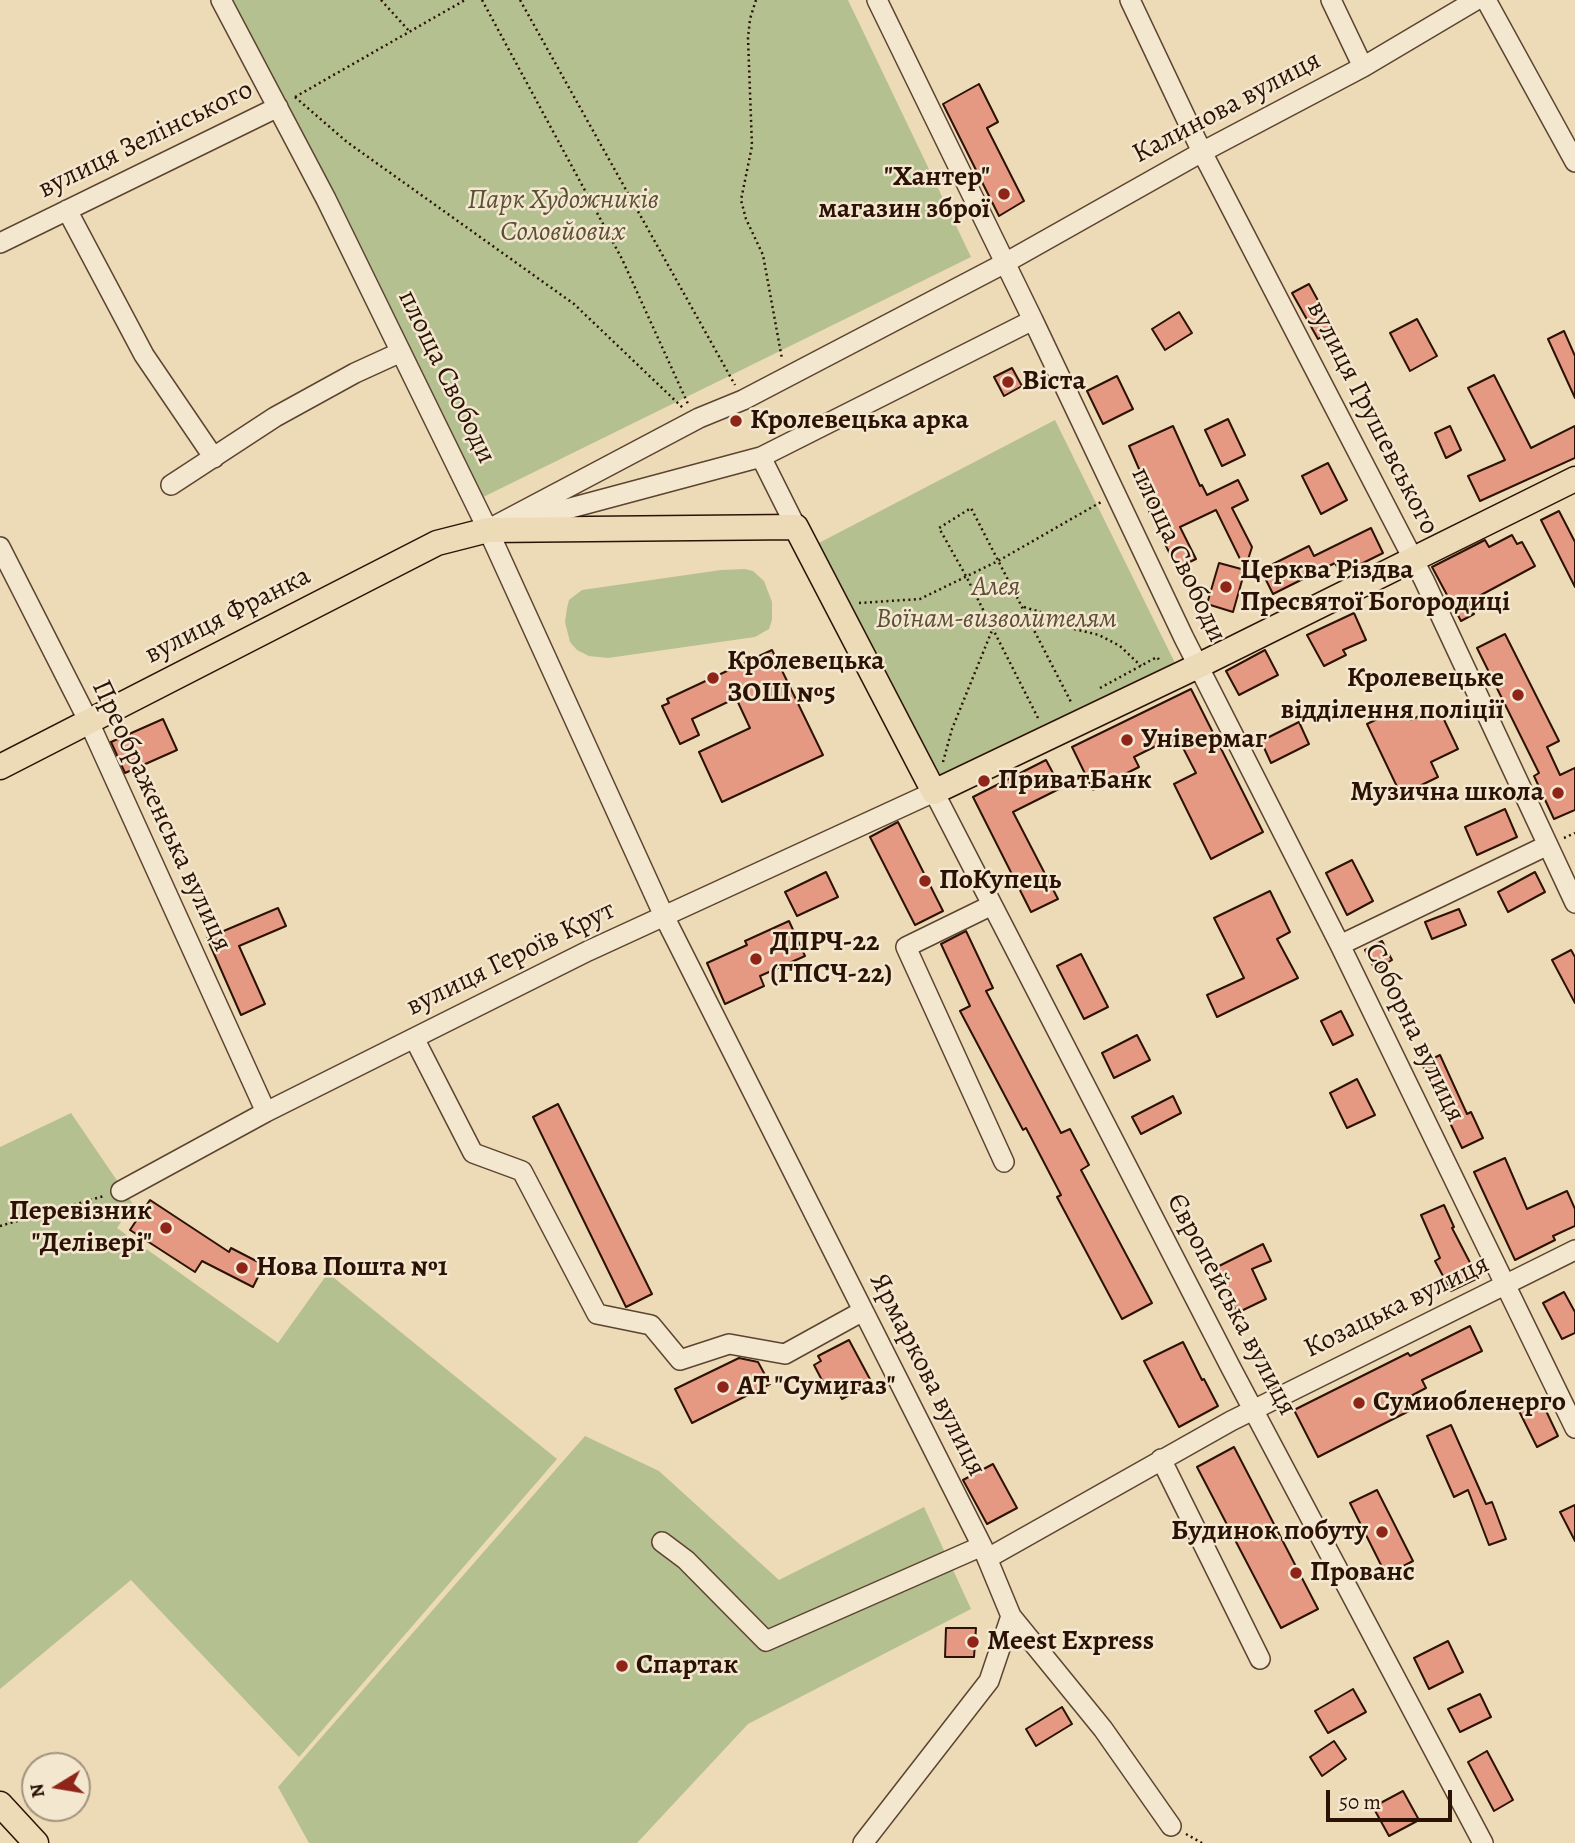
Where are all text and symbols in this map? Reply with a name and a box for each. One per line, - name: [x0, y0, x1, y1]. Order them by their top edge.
- street label: Калинова вулиця: [1127, 44, 1327, 172]
- street label: вулиця Зелінського: [33, 73, 259, 207]
- place label: "Хантер" магазин зброї: [818, 161, 990, 227]
- park label: Парк Художників Соловйових: [467, 184, 659, 250]
- marker: "Хантер" магазин зброї: [996, 186, 1012, 202]
- street label: площа Свободи: [389, 285, 503, 469]
- street label: вулиця Грушевського: [1298, 295, 1446, 541]
- place label: Віста: [1022, 365, 1086, 399]
- marker: Віста: [1000, 374, 1016, 390]
- place label: Кролевецька арка: [750, 404, 969, 438]
- marker: Кролевецька арка: [728, 413, 744, 429]
- street label: площа Свободи: [1123, 462, 1233, 648]
- place label: Церква Різдва Пресвятої Богородиці: [1240, 554, 1510, 620]
- street label: вулиця Франка: [140, 560, 316, 672]
- park label: Алея Воїнам-визволителям: [875, 571, 1117, 637]
- marker: Церква Різдва Пресвятої Богородиці: [1218, 579, 1234, 595]
- place label: Кролевецька ЗОШ №5: [727, 645, 885, 711]
- place label: Кролевецьке відділення поліції: [1280, 662, 1504, 728]
- marker: Кролевецька ЗОШ №5: [705, 670, 721, 686]
- street label: Преображенська вулиця: [83, 675, 239, 957]
- marker: Кролевецьке відділення поліції: [1510, 687, 1526, 703]
- place label: Універмаг: [1141, 723, 1267, 757]
- marker: Універмаг: [1119, 732, 1135, 748]
- place label: ПриватБанк: [998, 764, 1152, 798]
- marker: ПриватБанк: [976, 773, 992, 789]
- place label: Музична школа: [1350, 776, 1544, 810]
- marker: Музична школа: [1550, 785, 1566, 801]
- place label: ПоКупець: [939, 864, 1061, 898]
- marker: ПоКупець: [917, 873, 933, 889]
- street label: вулиця Героїв Крут: [401, 894, 621, 1024]
- place label: ДПРЧ-22 (ГПСЧ-22): [770, 926, 892, 992]
- street label: Соборна вулиця: [1356, 938, 1472, 1128]
- marker: ДПРЧ-22 (ГПСЧ-22): [748, 951, 764, 967]
- street label: Європейська вулиця: [1158, 1188, 1304, 1422]
- place label: Перевізник "Делівері": [9, 1195, 152, 1261]
- marker: Перевізник "Делівері": [158, 1220, 174, 1236]
- street label: Козацька вулиця: [1299, 1248, 1495, 1366]
- place label: Нова Пошта №1: [256, 1251, 448, 1285]
- marker: Нова Пошта №1: [234, 1260, 250, 1276]
- street label: Ярмаркова вулиця: [861, 1268, 993, 1482]
- place label: АТ "Сумигаз": [737, 1370, 896, 1404]
- marker: АТ "Сумигаз": [715, 1379, 731, 1395]
- place label: Сумиобленерго: [1373, 1386, 1566, 1420]
- marker: Сумиобленерго: [1351, 1395, 1367, 1411]
- place label: Будинок побуту: [1171, 1515, 1368, 1549]
- marker: Будинок побуту: [1374, 1524, 1390, 1540]
- place label: Прованс: [1310, 1556, 1415, 1590]
- marker: Прованс: [1288, 1565, 1304, 1581]
- place label: Meest Express: [987, 1625, 1154, 1659]
- marker: Meest Express: [965, 1634, 981, 1650]
- place label: Спартак: [636, 1649, 738, 1683]
- marker: Спартак: [614, 1658, 630, 1674]
- north arrow: [21, 1752, 91, 1822]
- scale bar: [1330, 1776, 1456, 1820]
- text: N: [23, 1781, 51, 1800]
- text: 50 m: [1339, 1788, 1381, 1816]

